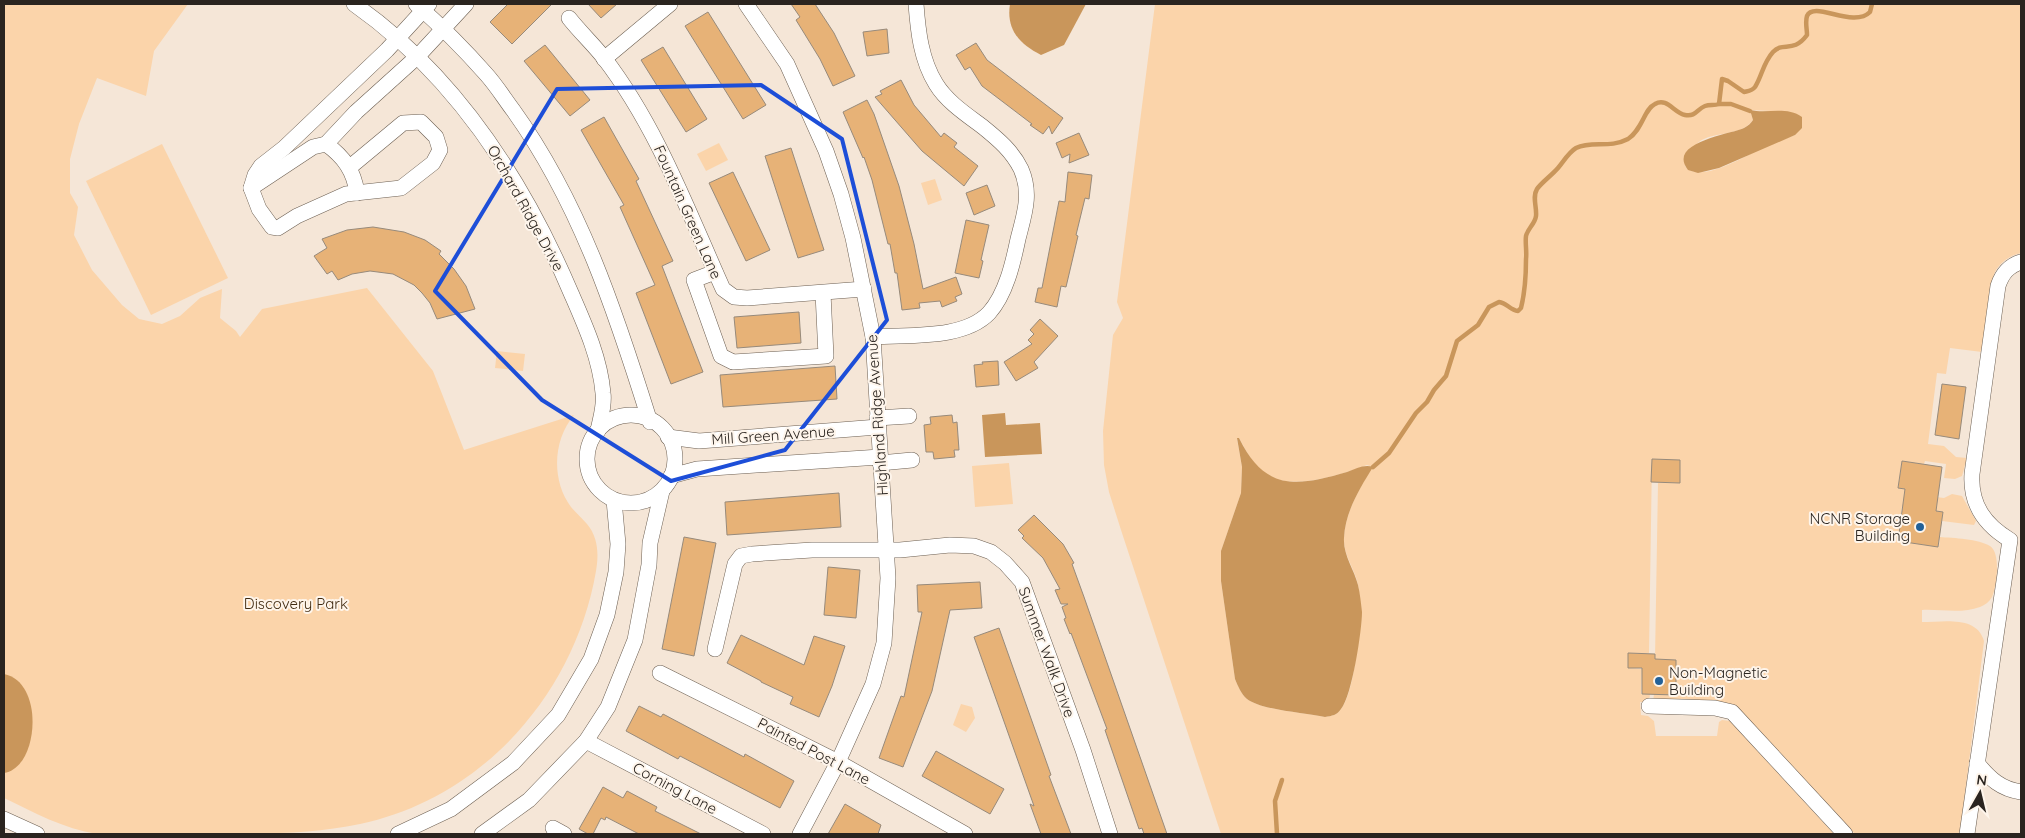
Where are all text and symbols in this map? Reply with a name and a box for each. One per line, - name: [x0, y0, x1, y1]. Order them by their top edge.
- street label: Orchard Ridge Drive: [484, 142, 568, 274]
- street label: Fountain Green Lane: [650, 142, 726, 282]
- street label: Highland Ridge Avenue: [862, 334, 892, 496]
- street label: Mill Green Avenue: [711, 421, 835, 449]
- place label: NCNR Storage Building: [1809, 509, 1910, 545]
- marker: NCNR Storage Building: [1914, 521, 1926, 533]
- street label: Summer Walk Drive: [1015, 584, 1079, 720]
- park label: Discovery Park: [244, 594, 348, 613]
- place label: Non-Magnetic Building: [1669, 663, 1768, 699]
- marker: Non-Magnetic Building: [1653, 675, 1665, 687]
- street label: Painted Post Lane: [754, 713, 874, 789]
- street label: Corning Lane: [630, 758, 720, 818]
- north arrow: [1955, 768, 2005, 818]
- text: N: [1975, 770, 1988, 790]

